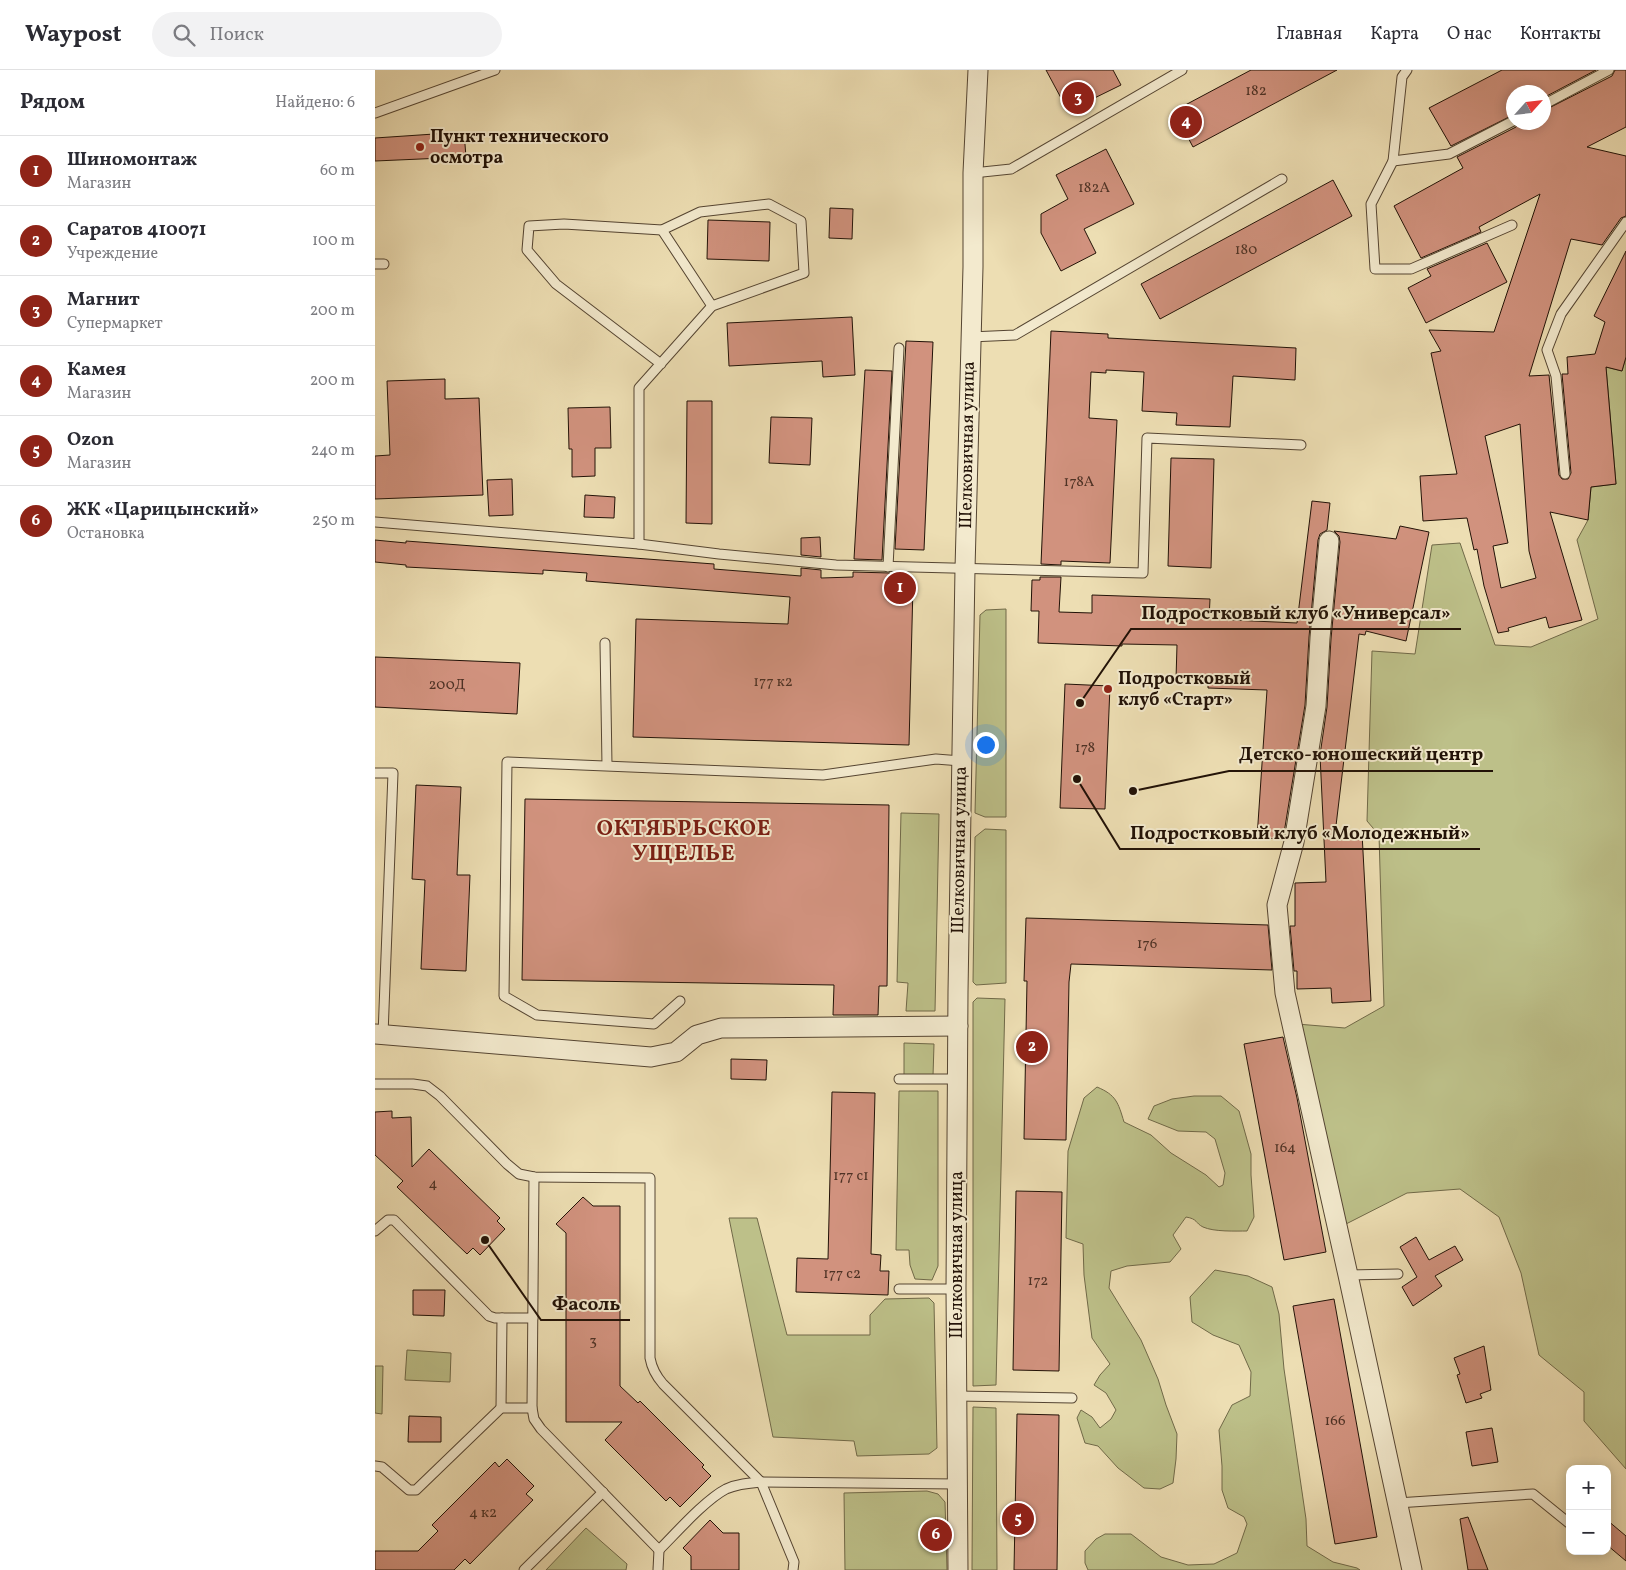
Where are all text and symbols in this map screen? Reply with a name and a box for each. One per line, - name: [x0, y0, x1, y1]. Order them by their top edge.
- search box: [152, 12, 502, 57]
- text: Waypost: [25, 18, 122, 52]
- icon: search: [170, 21, 198, 49]
- text: Поиск: [210, 22, 264, 48]
- text: Главная: [1276, 22, 1342, 47]
- text: Карта: [1370, 22, 1419, 47]
- text: О нас: [1447, 22, 1492, 47]
- text: Контакты: [1520, 22, 1601, 47]
- pin: 3: [1062, 79, 1094, 117]
- house number: 182: [1245, 81, 1267, 102]
- north arrow: [1506, 85, 1551, 130]
- text: Рядом: [20, 88, 85, 117]
- text: Найдено: 6: [275, 92, 355, 114]
- pin: 4: [1170, 103, 1202, 141]
- place label: Пункт технического осмотра: [430, 125, 609, 171]
- marker: Пункт технического осмотра: [414, 141, 426, 153]
- text: Шиномонтаж: [67, 147, 197, 173]
- text: 1: [33, 160, 39, 182]
- text: 60 m: [320, 160, 355, 182]
- text: Магазин: [67, 173, 131, 195]
- house number: 182А: [1078, 178, 1110, 199]
- text: Саратов 410071: [67, 217, 206, 243]
- text: 2: [32, 230, 40, 252]
- text: 100 m: [312, 230, 355, 252]
- house number: 180: [1235, 240, 1257, 261]
- text: Учреждение: [67, 243, 158, 265]
- text: Магнит: [67, 287, 140, 313]
- text: 3: [32, 300, 40, 322]
- text: 200 m: [310, 300, 355, 322]
- text: Супермаркет: [67, 313, 163, 335]
- text: Камея: [67, 357, 126, 383]
- street label: Шелковичная улица: [954, 361, 982, 529]
- text: 4: [31, 370, 41, 392]
- text: 200 m: [310, 370, 355, 392]
- text: Магазин: [67, 383, 131, 405]
- text: Ozon: [67, 427, 114, 453]
- text: 5: [32, 440, 40, 462]
- text: 240 m: [311, 440, 355, 462]
- text: Магазин: [67, 453, 131, 475]
- house number: 178А: [1064, 472, 1095, 493]
- text: ЖК «Царицынский»: [67, 497, 259, 523]
- text: 6: [32, 510, 40, 532]
- text: 250 m: [312, 510, 355, 532]
- text: Остановка: [67, 523, 145, 545]
- pin: 1: [884, 569, 916, 607]
- callout: Подростковый клуб «Универсал»: [1131, 595, 1461, 629]
- text: Подростковый клуб «Универсал»: [1141, 601, 1451, 627]
- place label: Подростковый клуб «Старт»: [1118, 667, 1251, 713]
- house number: 177 к2: [753, 672, 793, 693]
- house number: 200Д: [428, 675, 466, 696]
- marker: Подростковый клуб «Старт»: [1102, 683, 1114, 695]
- your location: [973, 732, 999, 758]
- callout: Детско-юношеский центр: [1229, 737, 1493, 771]
- house number: 178: [1075, 738, 1095, 759]
- text: Детско-юношеский центр: [1239, 742, 1483, 768]
- street label: Шелковичная улица: [946, 766, 974, 934]
- district label: ОКТЯБРЬСКОЕ УЩЕЛЬЕ: [596, 814, 772, 870]
- callout: Подростковый клуб «Молодежный»: [1120, 815, 1480, 849]
- text: Подростковый клуб «Молодежный»: [1130, 821, 1470, 847]
- house number: 176: [1137, 934, 1157, 955]
- pin: 2: [1016, 1028, 1048, 1066]
- house number: 164: [1274, 1138, 1296, 1159]
- house number: 177 с1: [833, 1166, 869, 1187]
- street label: Шелковичная улица: [945, 1171, 970, 1339]
- house number: 4: [429, 1174, 438, 1195]
- house number: 177 с2: [823, 1264, 861, 1285]
- house number: 172: [1028, 1271, 1048, 1292]
- callout: Фасоль: [541, 1286, 630, 1320]
- text: Фасоль: [552, 1292, 620, 1318]
- house number: 3: [589, 1331, 597, 1352]
- house number: 166: [1324, 1411, 1346, 1432]
- map controls: [1566, 1465, 1611, 1555]
- button: +: [1566, 1465, 1611, 1510]
- pin: 5: [1002, 1500, 1034, 1538]
- house number: 4 к2: [469, 1503, 497, 1524]
- button: −: [1566, 1510, 1611, 1555]
- pin: 6: [920, 1516, 952, 1554]

